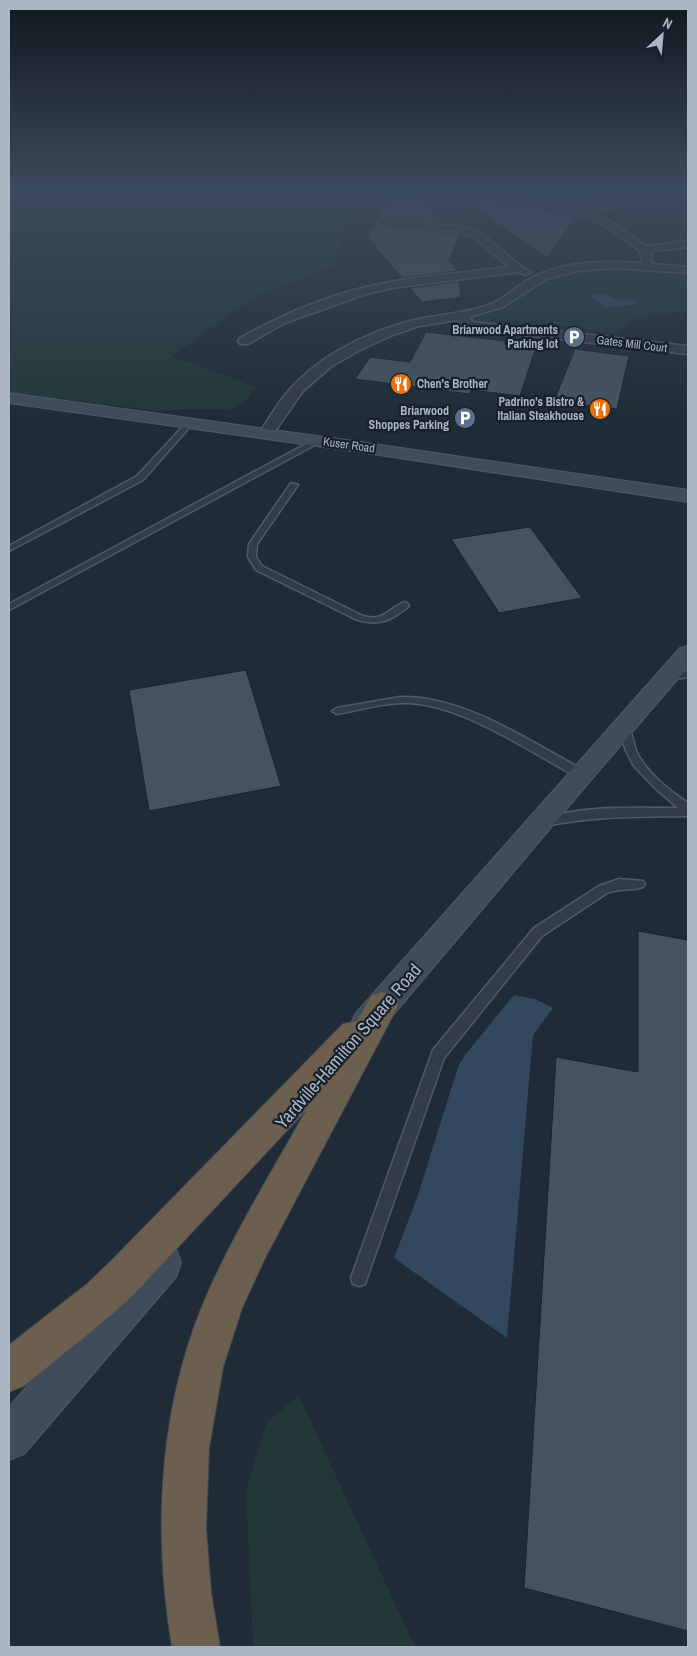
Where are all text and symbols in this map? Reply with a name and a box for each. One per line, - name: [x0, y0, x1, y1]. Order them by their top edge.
- north arrow: [637, 10, 687, 60]
- text: N: [660, 13, 675, 33]
- place label: Briarwood Apartments Parking lot: [452, 322, 559, 352]
- parking icon: Briarwood Apartments Parking lot: [562, 325, 586, 349]
- street label: Gates Mill Court: [596, 332, 669, 356]
- restaurant icon: Chen's Brother: [389, 372, 413, 396]
- place label: Chen's Brother: [417, 376, 488, 392]
- place label: Padrino's Bistro & Italian Steakhouse: [498, 394, 585, 424]
- restaurant icon: Padrino's Bistro & Italian Steakhouse: [588, 397, 612, 421]
- place label: Briarwood Shoppes Parking: [369, 403, 449, 433]
- parking icon: Briarwood Shoppes Parking: [453, 406, 477, 430]
- street label: Kuser Road: [322, 433, 376, 457]
- street label: Yardville-Hamilton Square Road: [269, 958, 427, 1134]

